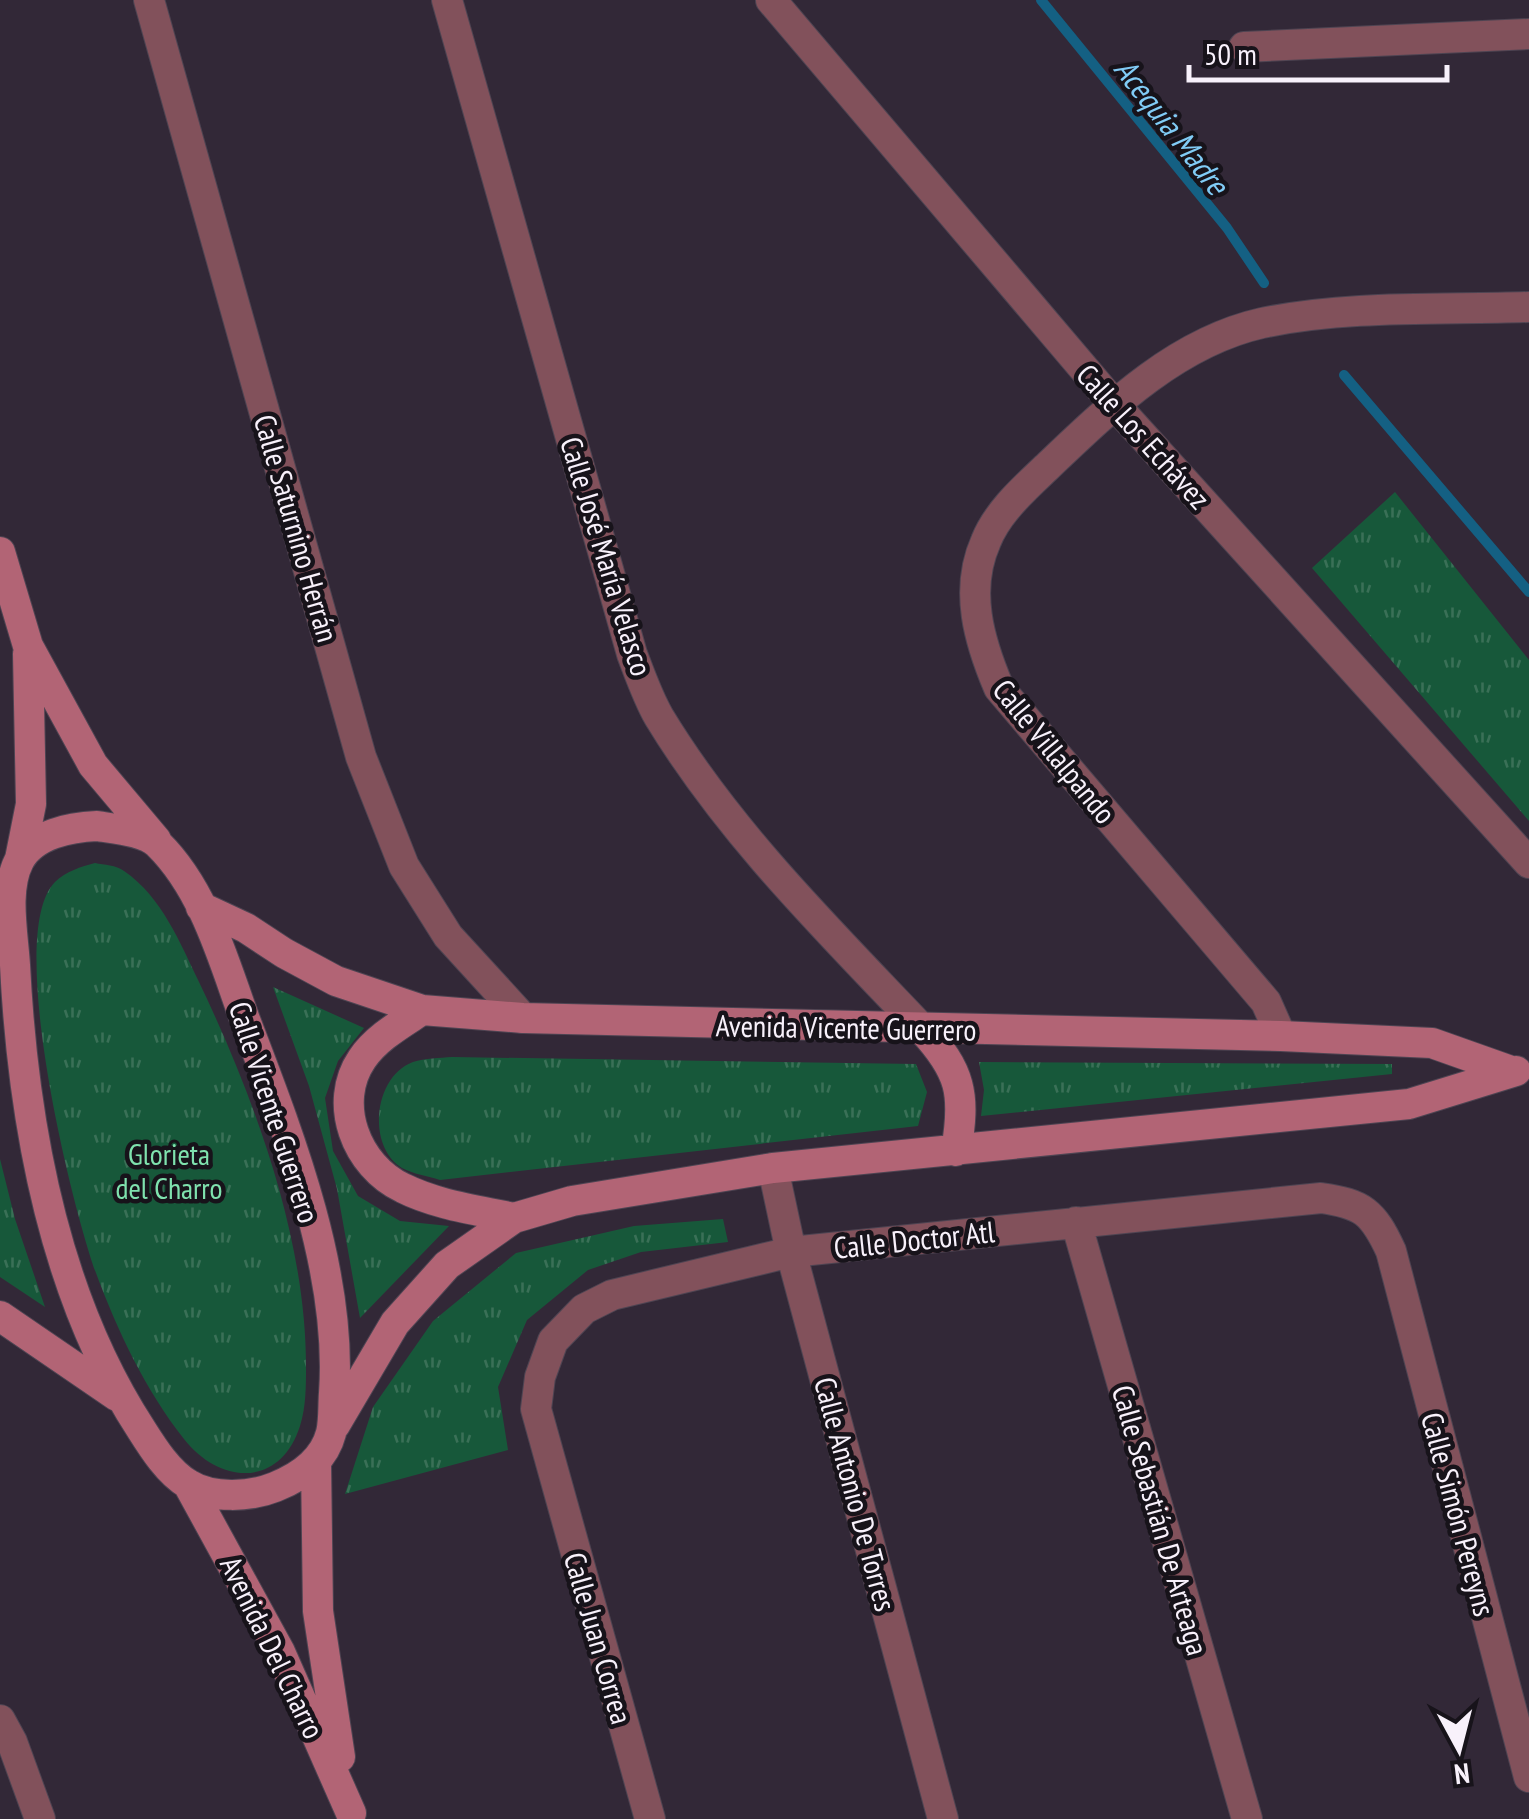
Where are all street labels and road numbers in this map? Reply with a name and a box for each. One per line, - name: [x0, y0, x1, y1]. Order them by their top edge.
- street label: Calle Los Echávez: [1069, 355, 1219, 517]
- street label: Calle Saturnino Herrán: [246, 410, 348, 646]
- street label: Calle José María Velasco: [552, 432, 662, 680]
- street label: Calle Villalpando: [985, 671, 1125, 831]
- street label: Calle Vicente Guerrero: [221, 996, 329, 1228]
- street label: Avenida Vicente Guerrero: [715, 1005, 977, 1049]
- street label: Calle Doctor Atl: [832, 1211, 996, 1267]
- street label: Calle Antonio De Torres: [806, 1373, 906, 1615]
- street label: Calle Sebastián De Arteaga: [1104, 1381, 1218, 1659]
- street label: Calle Simón Pereyns: [1413, 1408, 1505, 1620]
- street label: Calle Juan Correa: [556, 1548, 642, 1728]
- street label: Avenida Del Charro: [212, 1549, 334, 1745]

